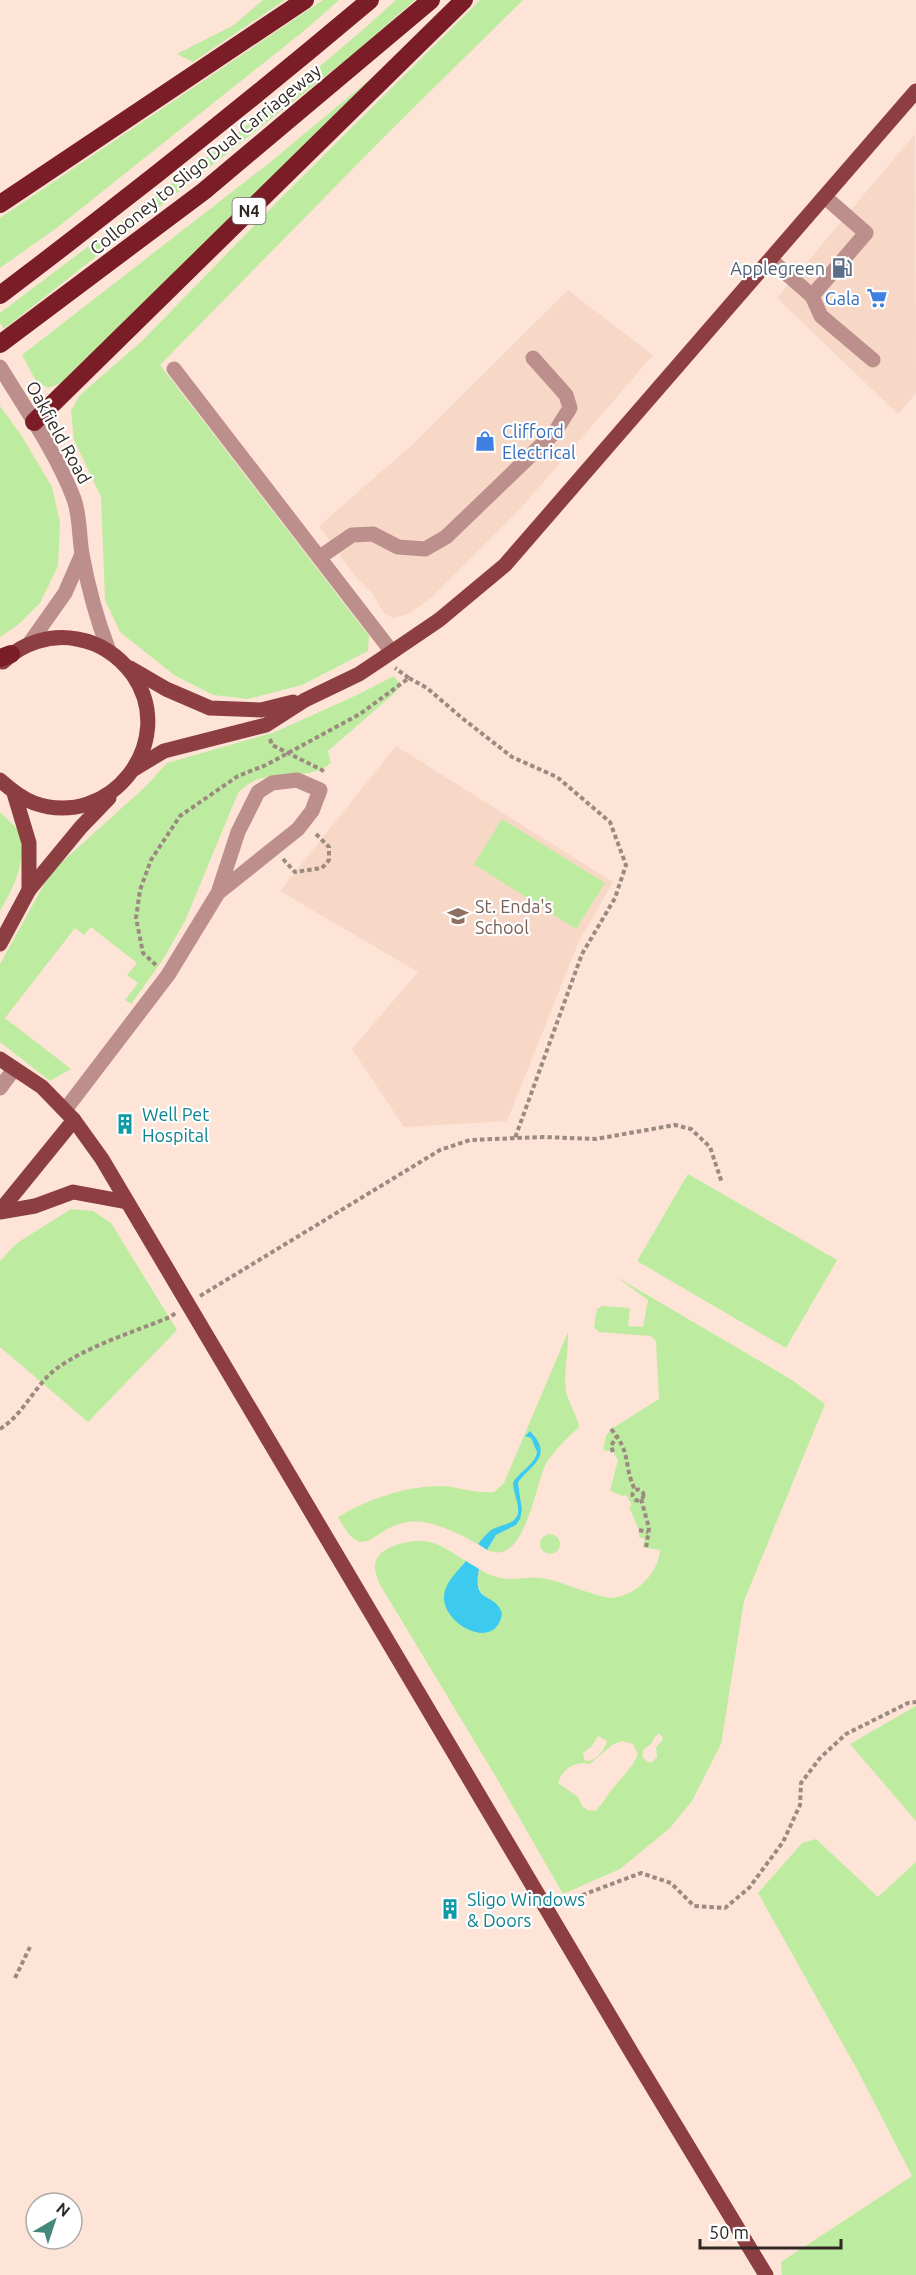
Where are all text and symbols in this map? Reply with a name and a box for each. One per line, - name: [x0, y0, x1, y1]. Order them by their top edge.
- street label: Collooney to Sligo Dual Carriageway: [86, 59, 325, 258]
- road number: N4: [232, 198, 266, 224]
- fuel station icon: Applegreen: [830, 256, 854, 280]
- place label: Applegreen: [730, 258, 825, 278]
- supermarket icon: Gala: [865, 286, 889, 310]
- place label: Gala: [825, 288, 860, 308]
- street label: Oakfield Road: [23, 377, 95, 487]
- place label: Clifford Electrical: [502, 421, 576, 462]
- shop icon: Clifford Electrical: [473, 429, 497, 453]
- place label: St. Enda's School: [475, 896, 552, 937]
- school or university icon: St. Enda's School: [446, 904, 470, 928]
- place label: Well Pet Hospital: [142, 1104, 209, 1145]
- building icon: Well Pet Hospital: [113, 1112, 137, 1136]
- place label: Sligo Windows & Doors: [467, 1889, 585, 1930]
- building icon: Sligo Windows & Doors: [438, 1897, 462, 1921]
- north arrow: [24, 2191, 84, 2251]
- text: N: [53, 2199, 74, 2220]
- scale bar: [700, 2212, 841, 2250]
- text: 50 m: [709, 2222, 749, 2242]

